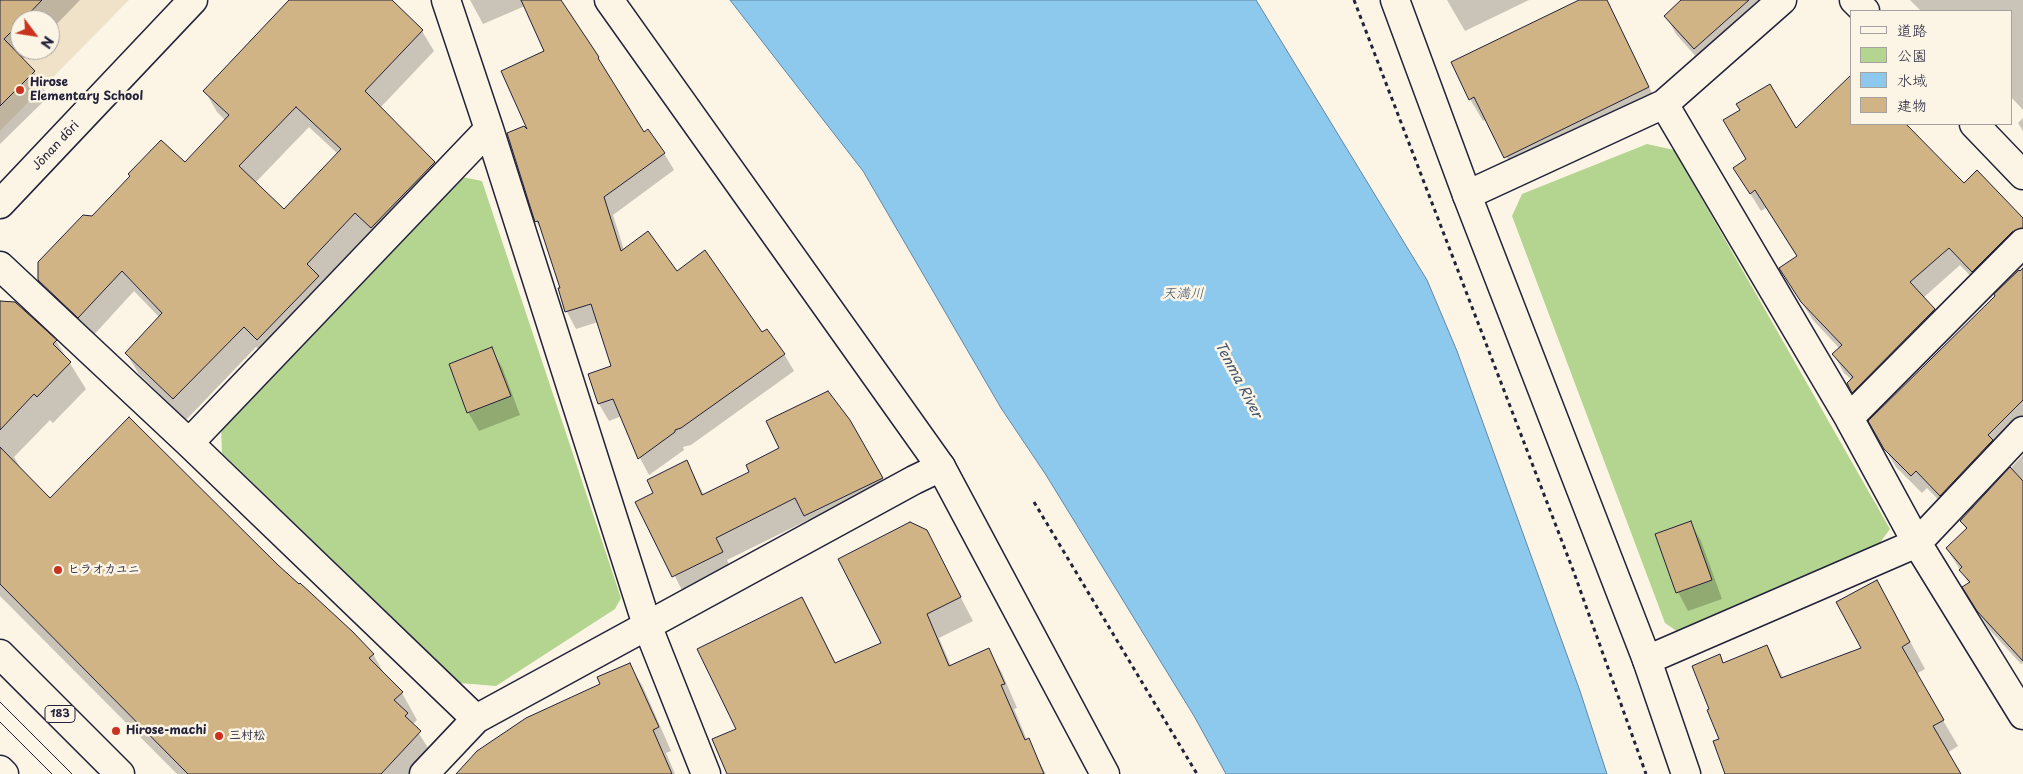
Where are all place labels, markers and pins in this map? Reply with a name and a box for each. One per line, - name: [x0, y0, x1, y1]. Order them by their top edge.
- place label: Hirose Elementary School: [30, 76, 143, 104]
- marker: Hirose Elementary School: [14, 84, 26, 96]
- place label: ヒラオカユニ: [68, 563, 140, 577]
- marker: ヒラオカユニ: [52, 564, 64, 576]
- place label: Hirose-machi: [126, 724, 206, 738]
- marker: Hirose-machi: [110, 725, 122, 737]
- place label: 三村松: [229, 729, 265, 743]
- marker: 三村松: [213, 730, 225, 742]

